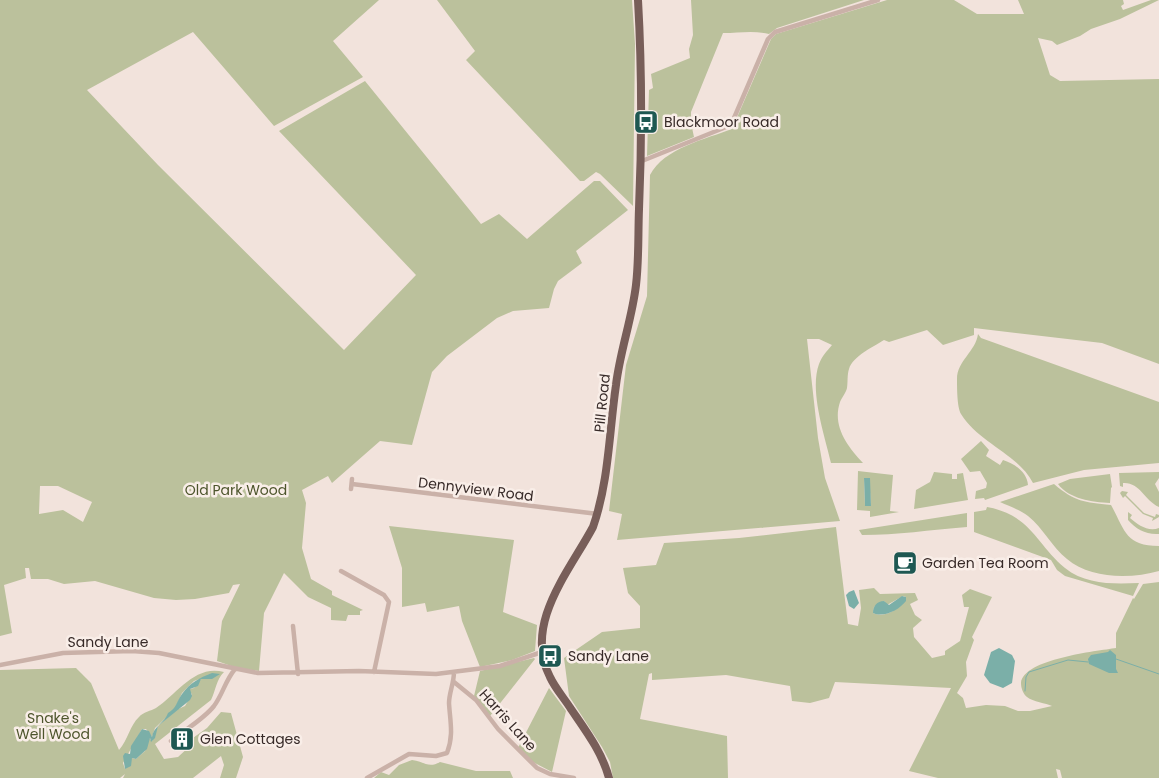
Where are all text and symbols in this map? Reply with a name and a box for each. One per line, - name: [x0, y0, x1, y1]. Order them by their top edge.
- bus stop icon: Blackmoor Road: [633, 109, 659, 135]
- place label: Blackmoor Road: [664, 112, 779, 132]
- street label: Pill Road: [589, 373, 615, 433]
- street label: Dennyview Road: [417, 472, 535, 506]
- park label: Old Park Wood: [185, 480, 287, 500]
- cafe icon: Garden Tea Room: [892, 550, 918, 576]
- place label: Garden Tea Room: [922, 553, 1049, 573]
- street label: Sandy Lane: [68, 632, 149, 652]
- bus stop icon: Sandy Lane: [537, 643, 563, 669]
- place label: Sandy Lane: [568, 646, 649, 666]
- street label: Harris Lane: [475, 685, 541, 756]
- park label: Snake's Well Wood: [16, 708, 90, 744]
- building icon: Glen Cottages: [169, 726, 195, 752]
- place label: Glen Cottages: [200, 729, 301, 749]

